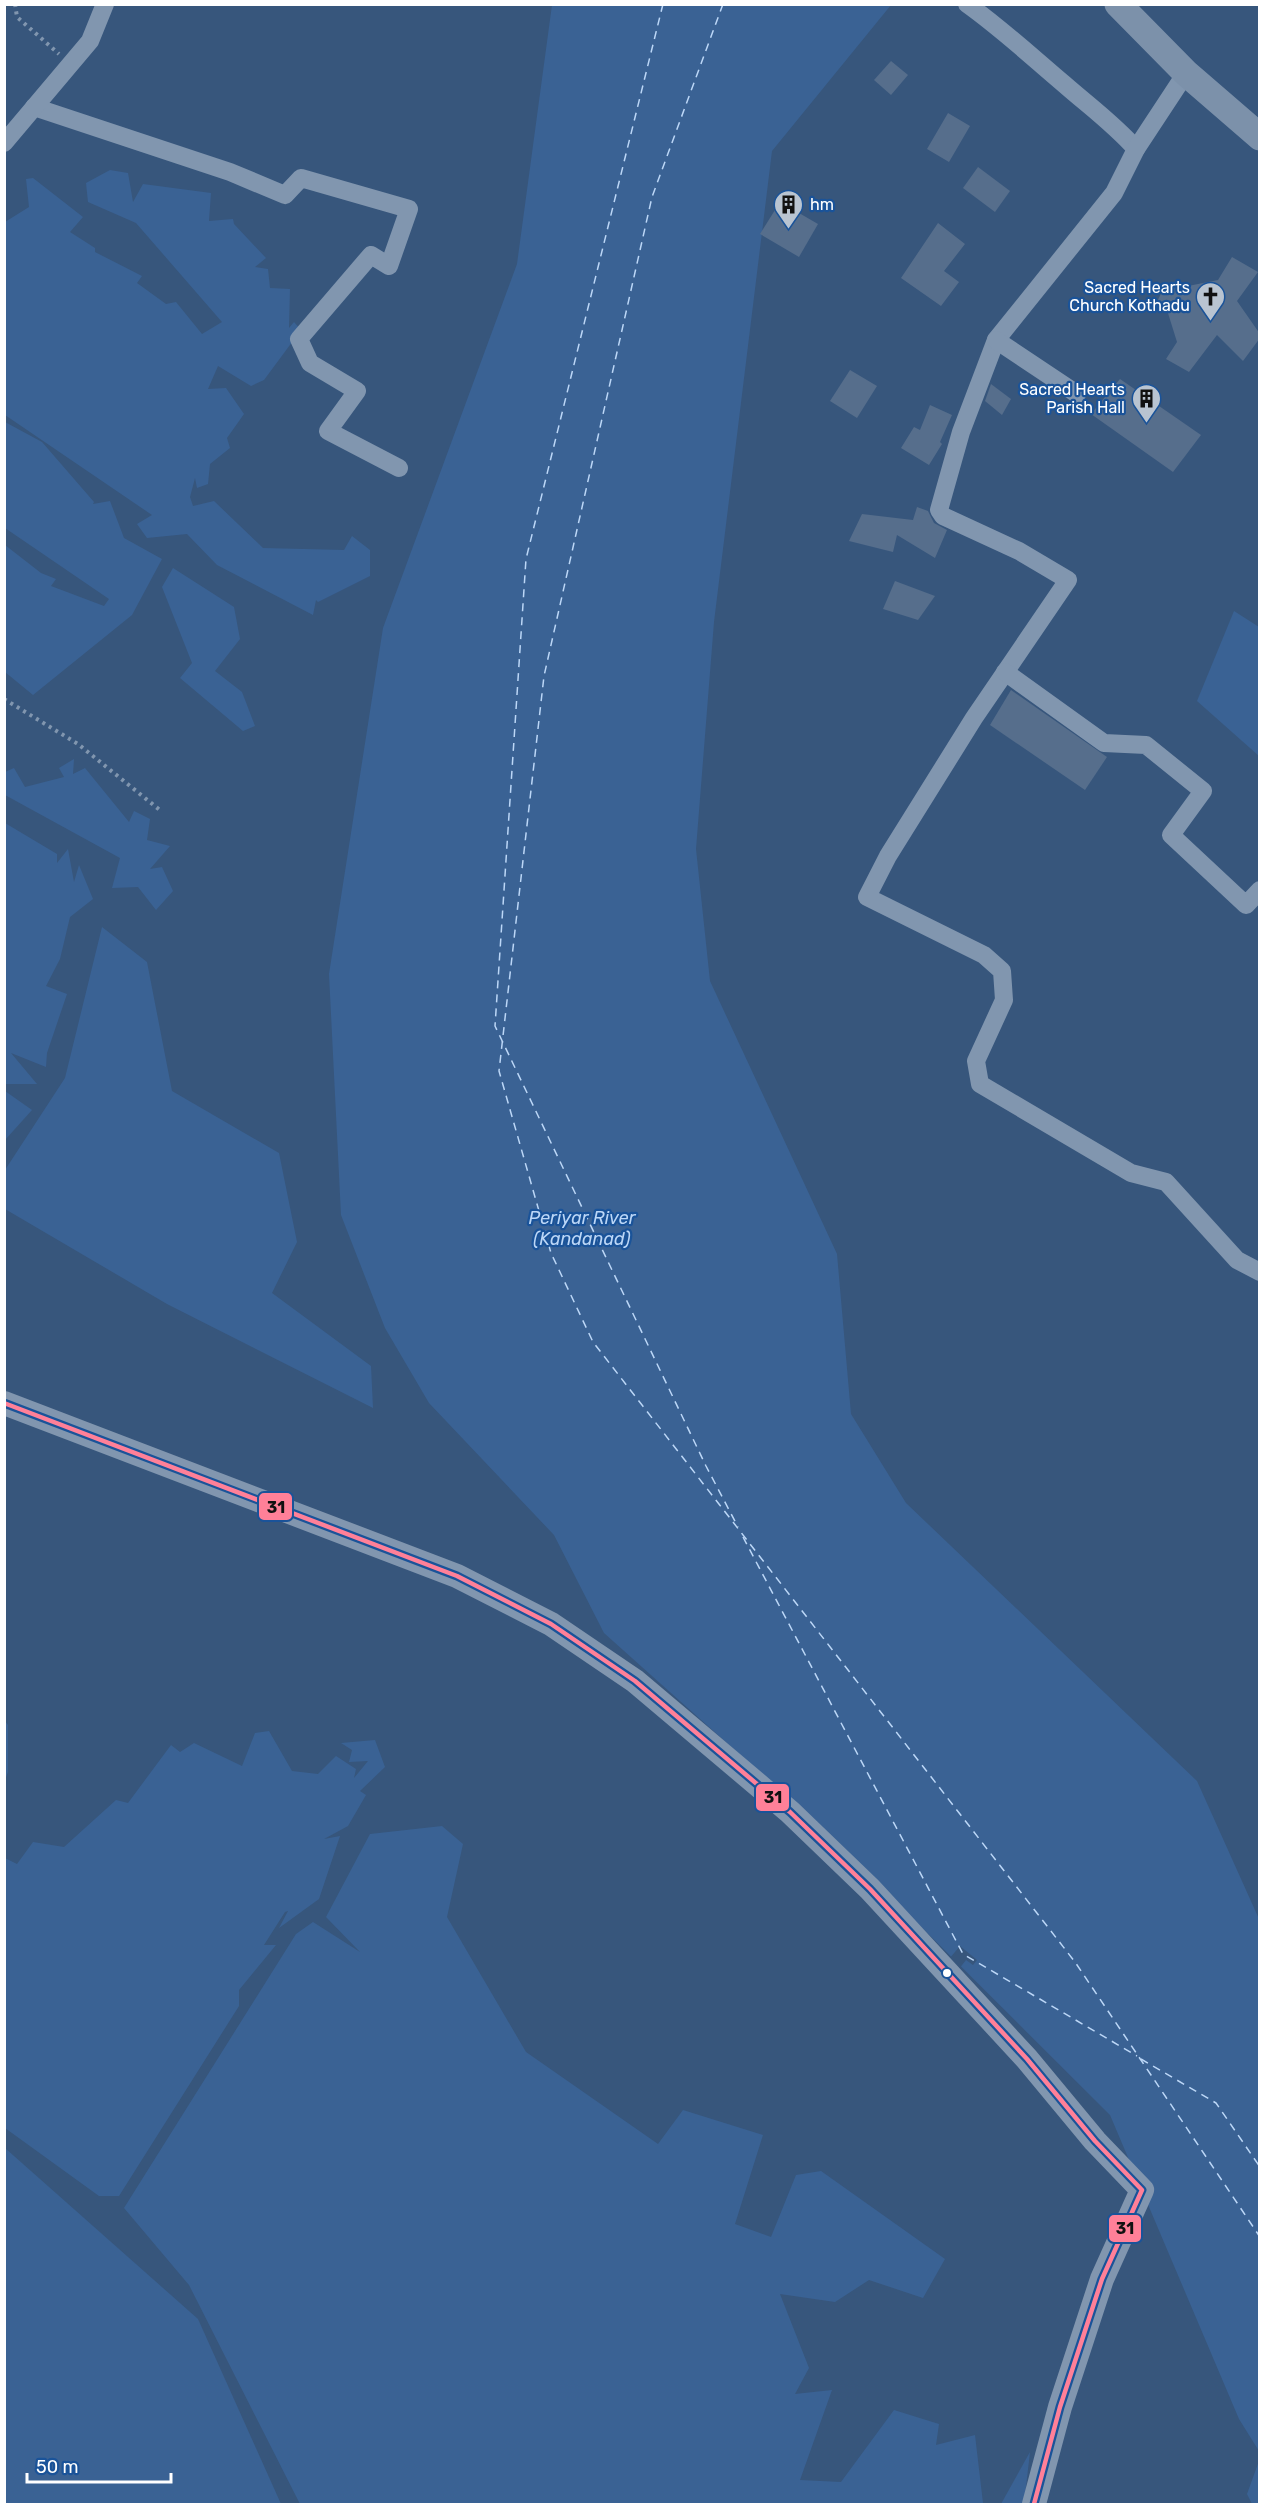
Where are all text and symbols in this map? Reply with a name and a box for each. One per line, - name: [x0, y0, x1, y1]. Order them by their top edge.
- building icon: hm: [773, 188, 805, 230]
- place label: hm: [810, 195, 834, 214]
- place label: Sacred Hearts Church Kothadu: [1069, 278, 1190, 315]
- church icon: Sacred Hearts Church Kothadu: [1195, 280, 1227, 322]
- place label: Sacred Hearts Parish Hall: [1019, 380, 1125, 417]
- building icon: Sacred Hearts Parish Hall: [1130, 382, 1162, 424]
- water label: Periyar River (Kandanad): [528, 1207, 637, 1250]
- line badge: 31: [258, 1492, 293, 1521]
- text: 31: [267, 1498, 285, 1517]
- line badge: 31: [755, 1783, 790, 1812]
- text: 31: [764, 1788, 782, 1807]
- unlabelled marker: [941, 1967, 953, 1979]
- line badge: 31: [1108, 2214, 1142, 2243]
- text: 31: [1116, 2219, 1134, 2238]
- scale bar: [27, 2446, 171, 2484]
- text: 50 m: [36, 2456, 79, 2478]

